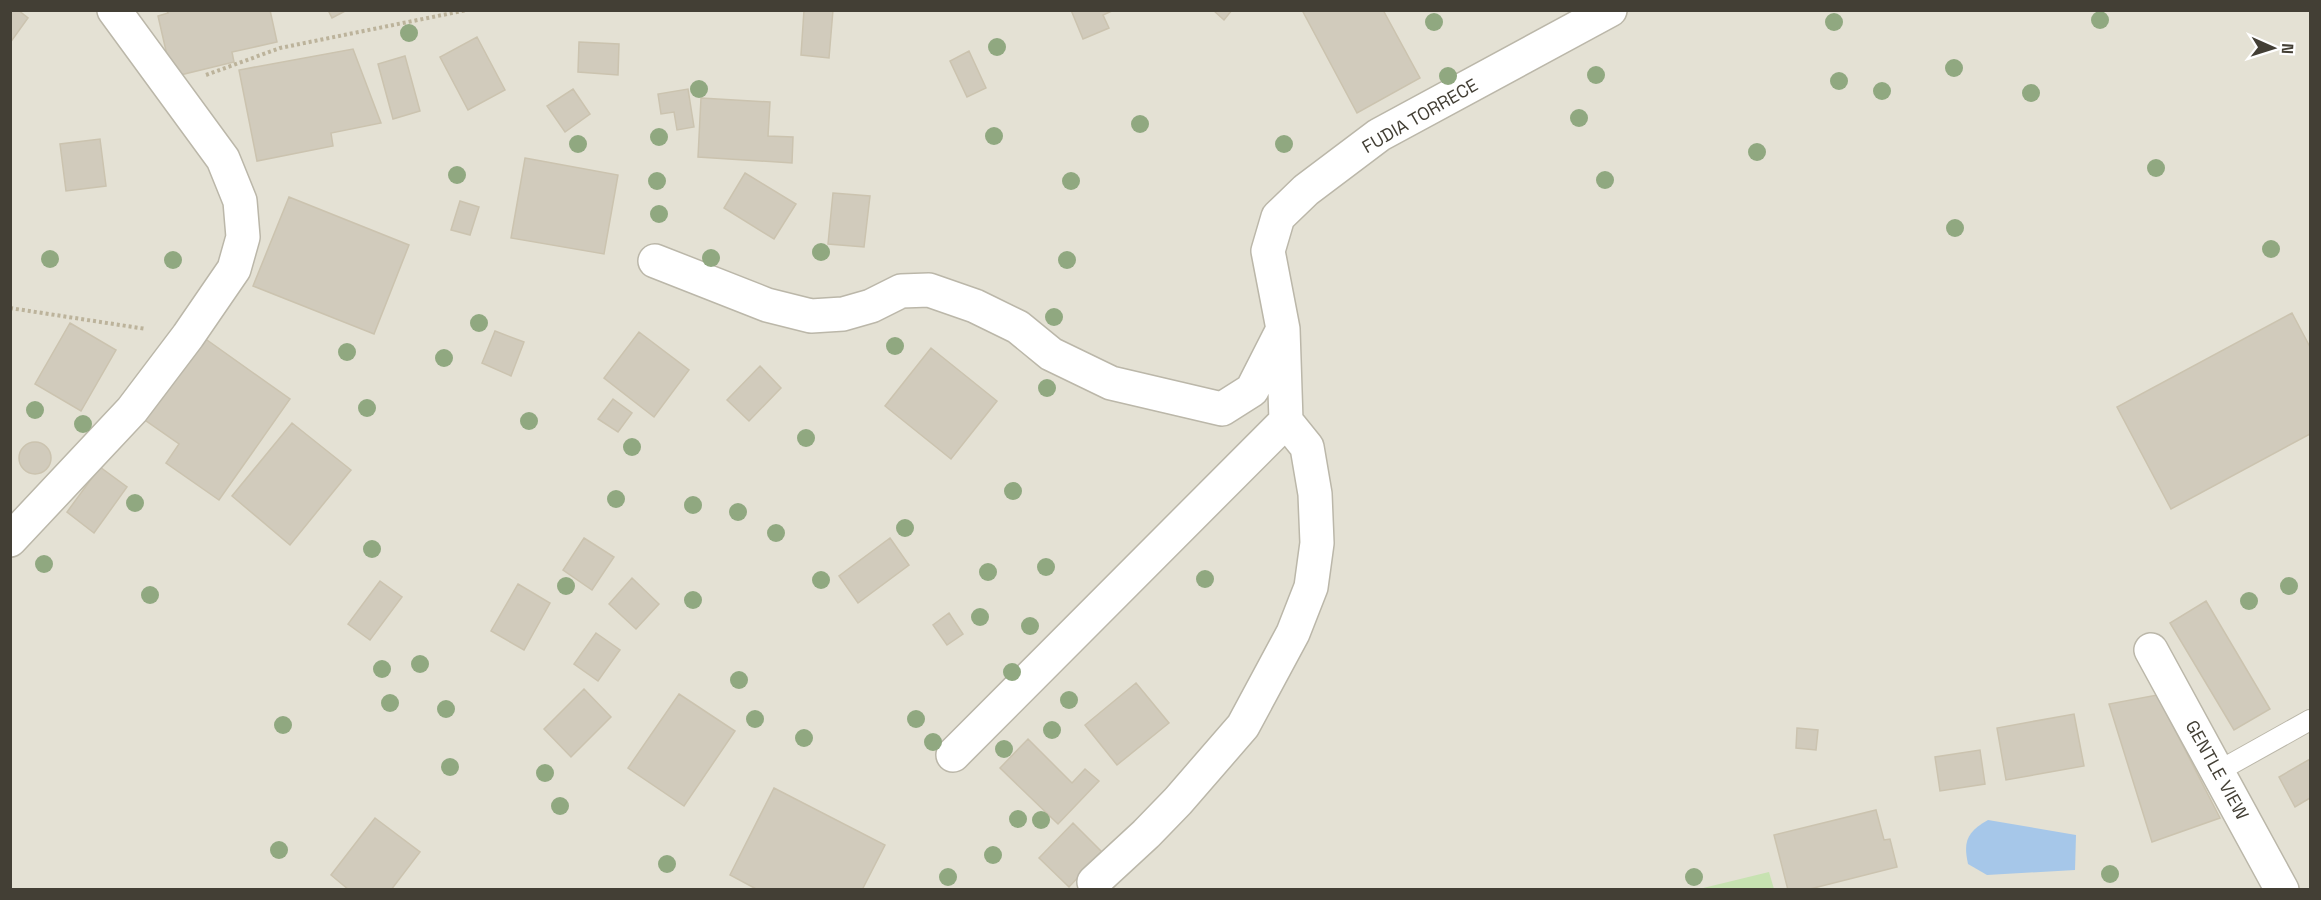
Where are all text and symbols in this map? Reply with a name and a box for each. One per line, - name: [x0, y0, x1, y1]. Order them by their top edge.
- north arrow: [2243, 18, 2303, 78]
- text: N: [2277, 43, 2298, 55]
- street label: FUDIA TORRECE: [1358, 73, 1482, 158]
- street label: GENTLE VIEW: [2181, 716, 2254, 824]

